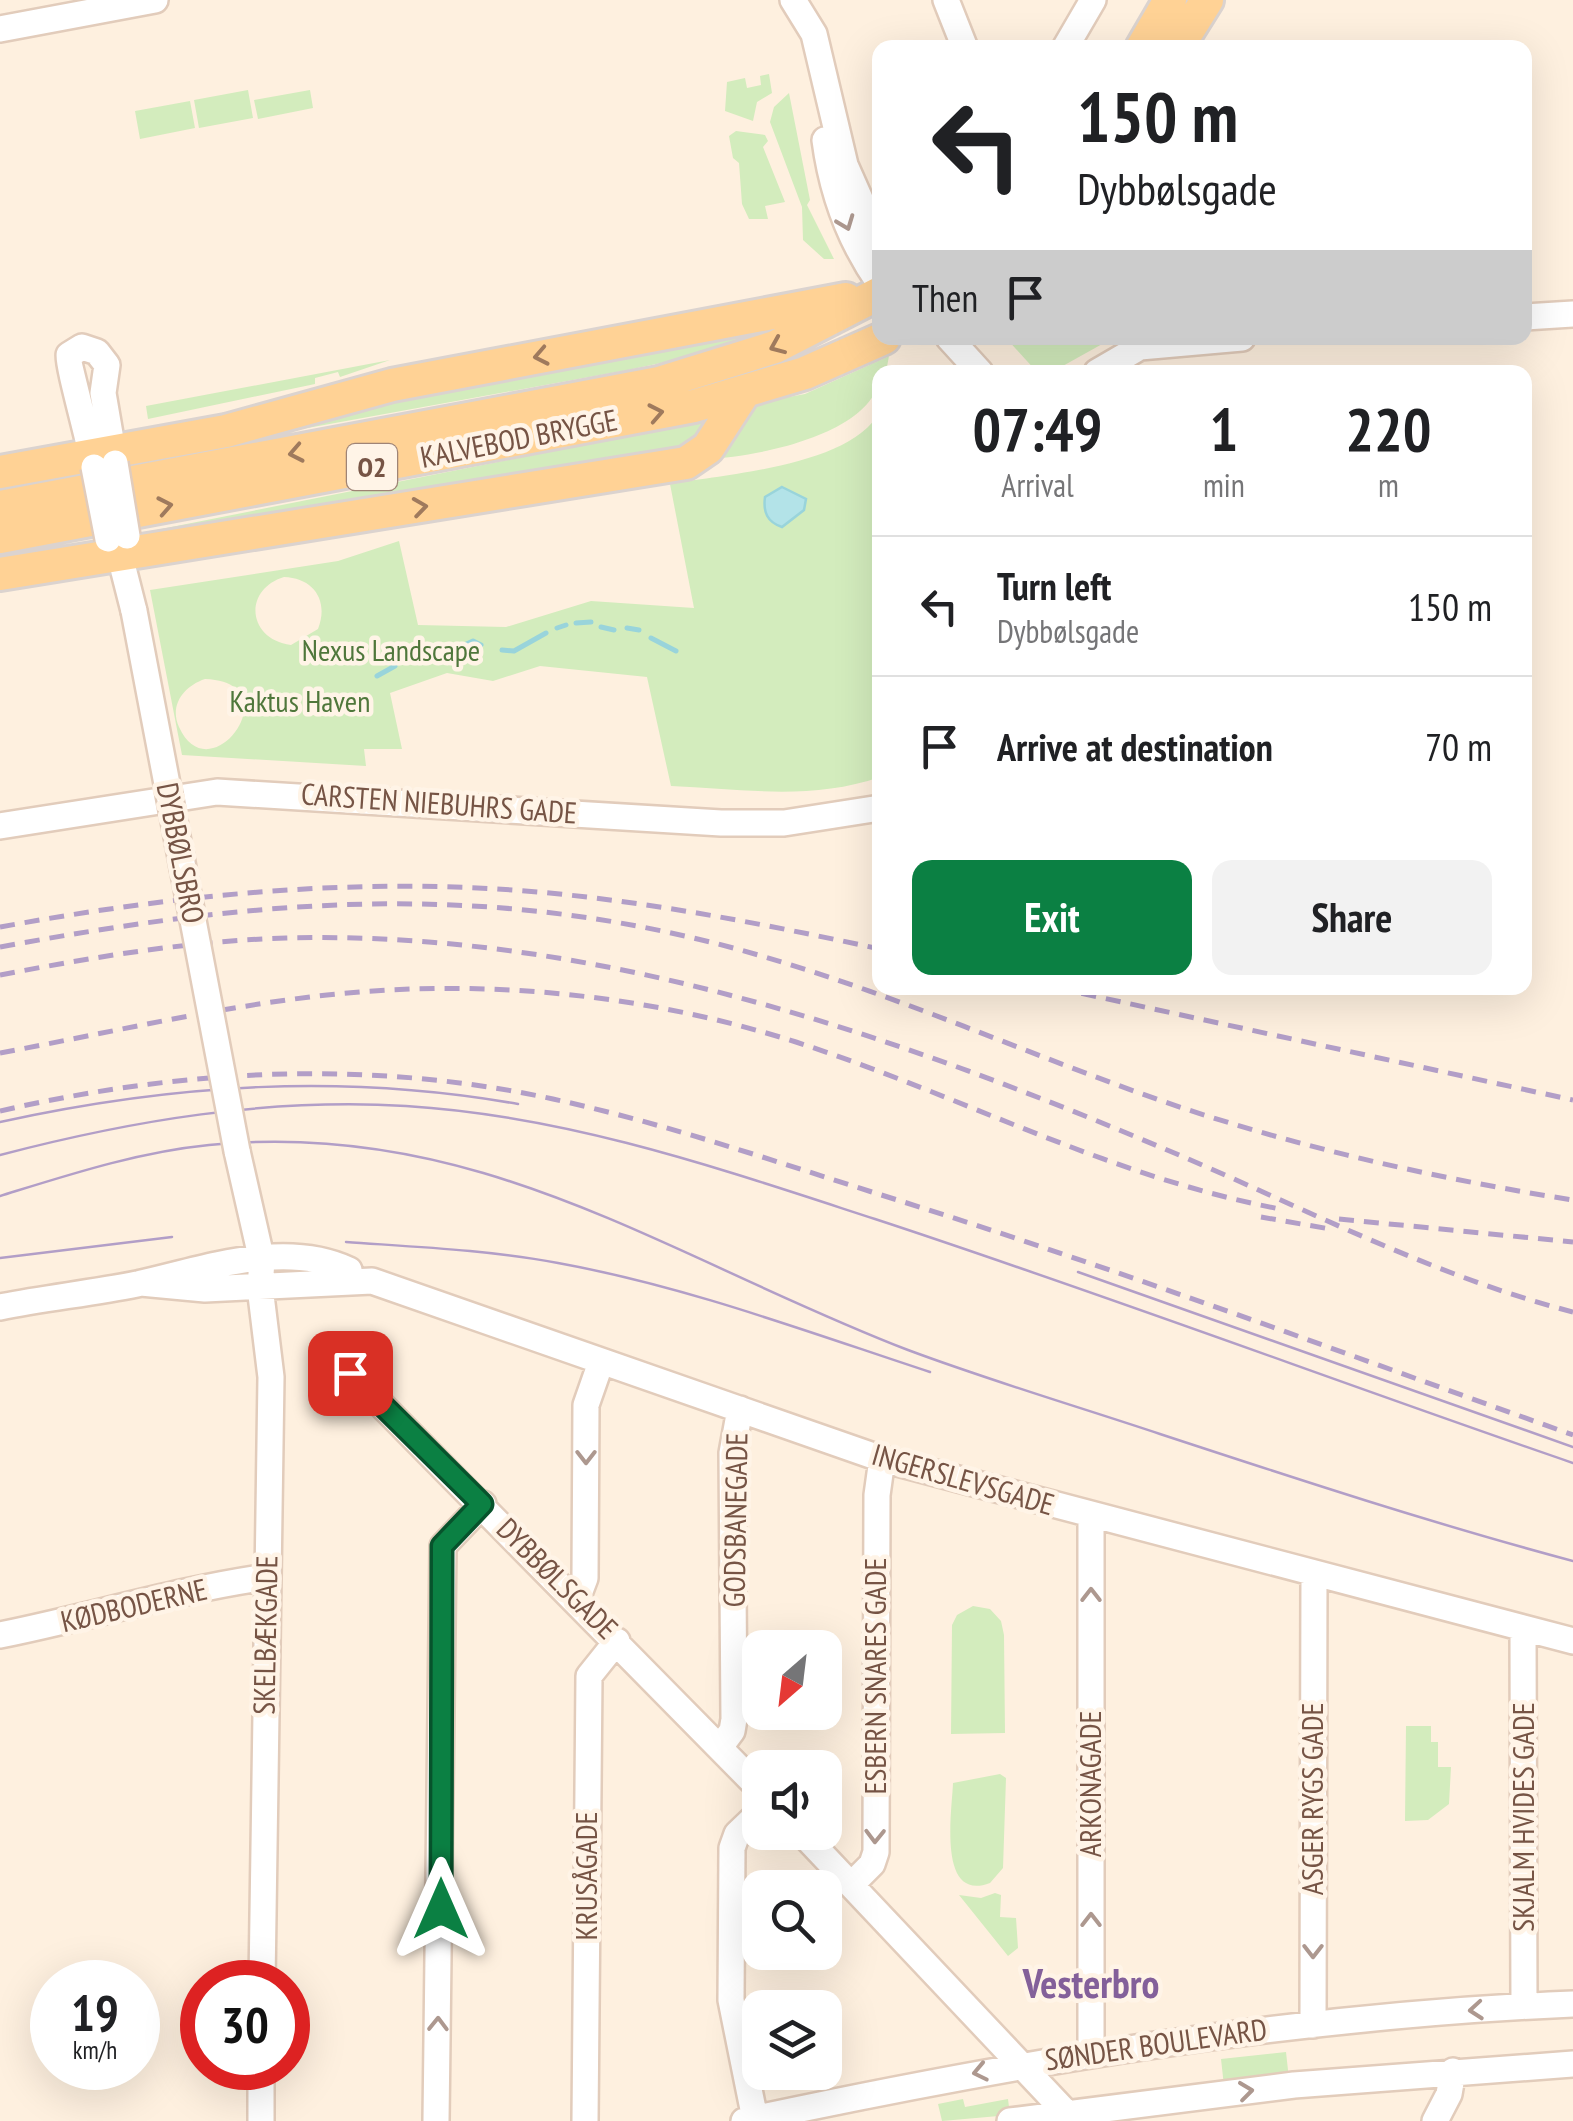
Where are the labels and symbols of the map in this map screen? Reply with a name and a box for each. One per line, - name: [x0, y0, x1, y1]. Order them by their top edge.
- one-way arrow: [835, 214, 855, 231]
- one-way arrow: [769, 334, 787, 354]
- one-way arrow: [533, 344, 550, 365]
- street label: KALVEBOD BRYGGE: [417, 399, 621, 476]
- one-way arrow: [647, 404, 664, 425]
- one-way arrow: [288, 441, 305, 462]
- road number: O2: [347, 444, 397, 490]
- one-way arrow: [156, 496, 173, 517]
- one-way arrow: [412, 497, 428, 518]
- park label: Nexus Landscape: [302, 630, 480, 669]
- park label: Kaktus Haven: [230, 681, 370, 720]
- street label: CARSTEN NIEBUHRS GADE: [300, 773, 578, 832]
- street label: DYBBØLSBRO: [149, 779, 214, 926]
- pin: [308, 1331, 393, 1416]
- street label: GODSBANEGADE: [713, 1432, 756, 1608]
- street label: INGERSLEVSGADE: [868, 1434, 1059, 1523]
- one-way arrow: [575, 1449, 596, 1465]
- street label: DYBBØLSGADE: [489, 1509, 627, 1647]
- street label: SKELBÆKGADE: [244, 1555, 285, 1715]
- street label: ESBERN SNARES GADE: [855, 1558, 894, 1794]
- street label: KØDBODERNE: [57, 1569, 211, 1640]
- one-way arrow: [1080, 1586, 1102, 1602]
- north arrow: [742, 1630, 842, 1730]
- street label: SKJALM HVIDES GADE: [1503, 1702, 1542, 1932]
- street label: ASGER RYGS GADE: [1292, 1703, 1331, 1895]
- street label: ARKONAGADE: [1070, 1711, 1109, 1857]
- street label: KRUSÅGADE: [566, 1812, 605, 1940]
- one-way arrow: [865, 1829, 886, 1844]
- position arrow: [389, 1857, 493, 1961]
- one-way arrow: [1080, 1911, 1102, 1926]
- one-way arrow: [1302, 1944, 1324, 1959]
- district label: Vesterbro: [1022, 1957, 1159, 2009]
- speed limit sign: 30: [180, 1960, 310, 2090]
- one-way arrow: [1467, 1998, 1483, 2020]
- street label: SØNDER BOULEVARD: [1042, 2009, 1269, 2078]
- one-way arrow: [428, 2015, 449, 2031]
- one-way arrow: [972, 2060, 989, 2081]
- one-way arrow: [1238, 2081, 1254, 2102]

